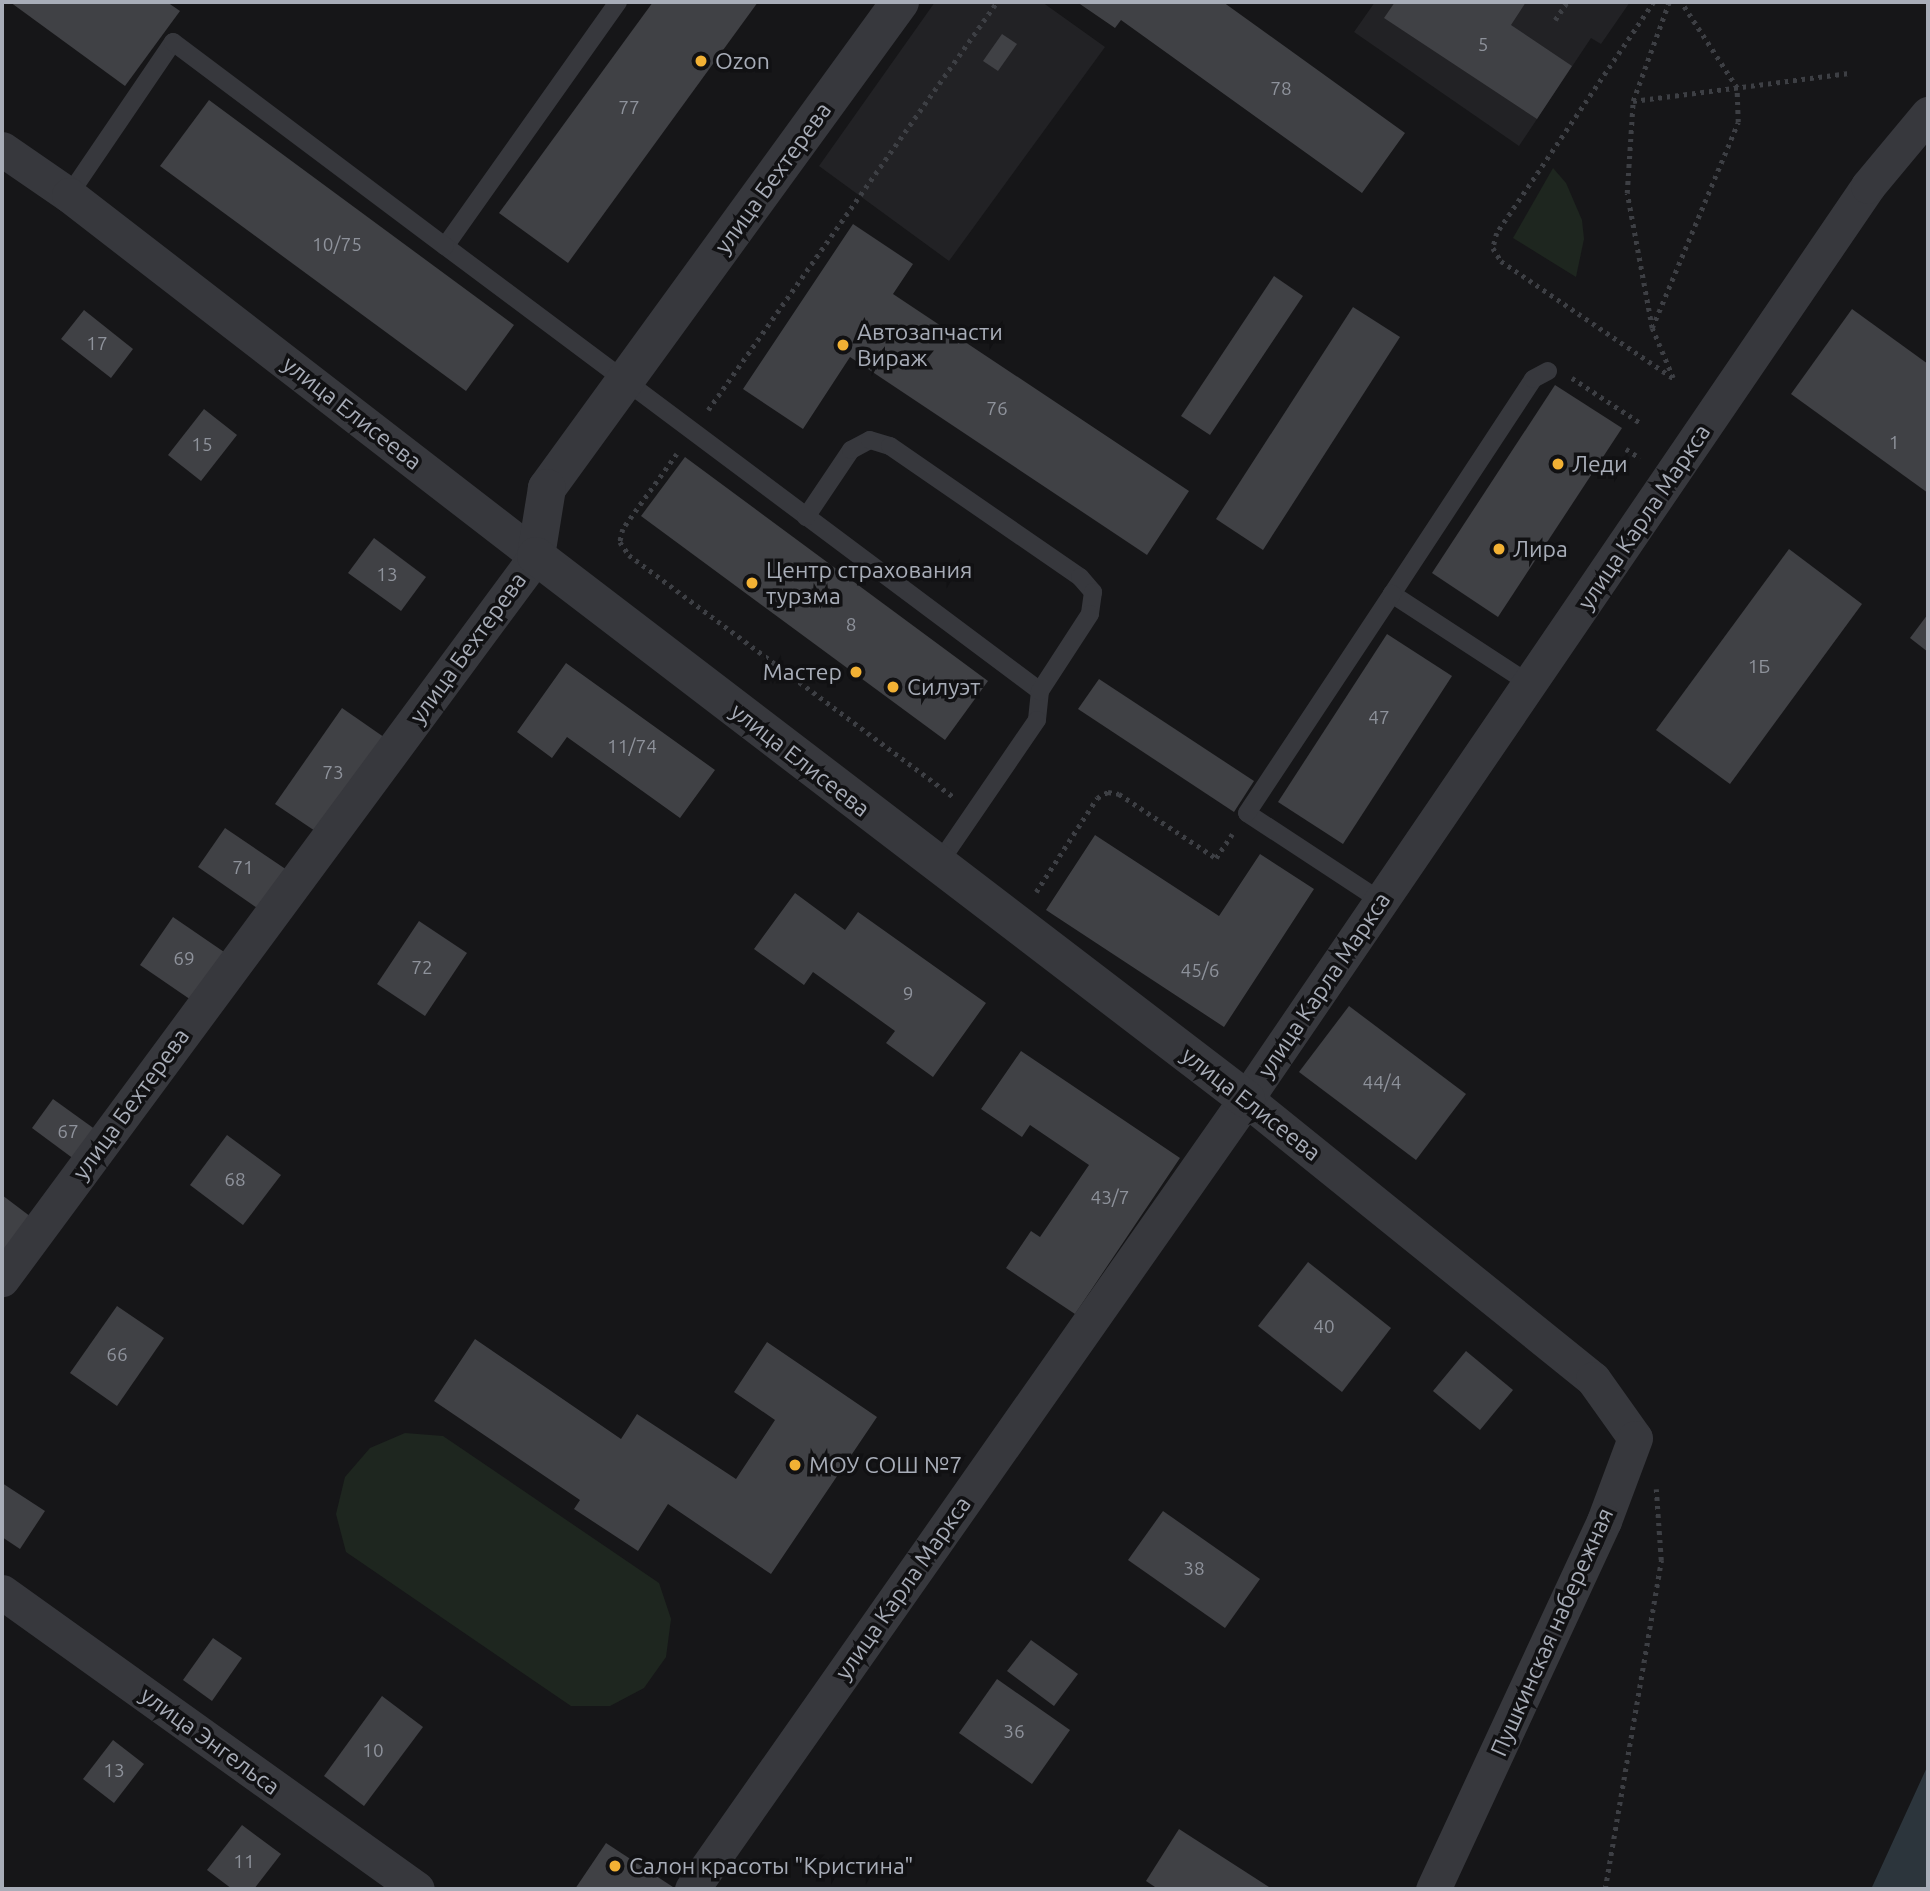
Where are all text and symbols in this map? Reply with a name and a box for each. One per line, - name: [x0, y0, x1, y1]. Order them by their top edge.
- house number: 5: [1478, 34, 1488, 56]
- place label: Ozon: [715, 47, 770, 75]
- marker: Ozon: [693, 53, 709, 69]
- house number: 78: [1270, 78, 1292, 100]
- house number: 77: [618, 97, 640, 119]
- street label: улица Бехтерева: [709, 97, 837, 259]
- house number: 10/75: [312, 234, 362, 256]
- place label: Автозапчасти Вираж: [857, 318, 1003, 372]
- house number: 17: [86, 333, 108, 355]
- marker: Автозапчасти Вираж: [835, 337, 851, 353]
- street label: улица Елисеева: [277, 350, 427, 476]
- house number: 76: [986, 398, 1008, 420]
- street label: улица Карла Маркса: [1572, 419, 1716, 615]
- house number: 1: [1889, 432, 1899, 454]
- house number: 15: [191, 434, 213, 456]
- place label: Леди: [1572, 450, 1628, 478]
- marker: Леди: [1550, 456, 1566, 472]
- place label: Лира: [1513, 535, 1568, 563]
- marker: Лира: [1491, 541, 1507, 557]
- place label: Центр страхования турзма: [766, 556, 972, 610]
- house number: 13: [376, 564, 398, 586]
- street label: улица Бехтерева: [404, 567, 532, 729]
- marker: Центр страхования турзма: [744, 575, 760, 591]
- house number: 8: [846, 614, 856, 636]
- house number: 1Б: [1748, 656, 1770, 678]
- place label: Мастер: [763, 658, 842, 686]
- marker: Мастер: [848, 664, 864, 680]
- place label: Силуэт: [907, 673, 981, 701]
- marker: Силуэт: [885, 679, 901, 695]
- street label: улица Елисеева: [725, 697, 875, 823]
- house number: 47: [1368, 707, 1390, 729]
- house number: 11/74: [607, 736, 657, 758]
- house number: 73: [322, 762, 344, 784]
- house number: 71: [232, 857, 254, 879]
- street label: улица Карла Маркса: [1252, 887, 1396, 1083]
- house number: 69: [173, 948, 195, 970]
- house number: 72: [411, 957, 433, 979]
- house number: 45/6: [1180, 960, 1220, 982]
- house number: 9: [903, 983, 913, 1005]
- street label: улица Бехтерева: [67, 1023, 195, 1185]
- street label: улица Елисеева: [1176, 1041, 1326, 1167]
- house number: 44/4: [1362, 1072, 1402, 1094]
- house number: 67: [57, 1121, 79, 1143]
- house number: 68: [224, 1169, 246, 1191]
- house number: 43/7: [1090, 1187, 1130, 1209]
- house number: 40: [1313, 1316, 1335, 1338]
- house number: 66: [106, 1344, 128, 1366]
- place label: МОУ СОШ №7: [809, 1451, 962, 1479]
- marker: МОУ СОШ №7: [787, 1457, 803, 1473]
- street label: улица Карла Маркса: [829, 1491, 977, 1685]
- street label: Пушкинская набережная: [1485, 1504, 1619, 1760]
- house number: 38: [1183, 1558, 1205, 1580]
- street label: улица Энгельса: [135, 1681, 285, 1801]
- house number: 36: [1003, 1721, 1025, 1743]
- house number: 10: [362, 1740, 384, 1762]
- house number: 13: [103, 1760, 125, 1782]
- house number: 11: [233, 1851, 255, 1873]
- place label: Салон красоты "Кристина": [629, 1852, 914, 1880]
- marker: Салон красоты "Кристина": [607, 1858, 623, 1874]

